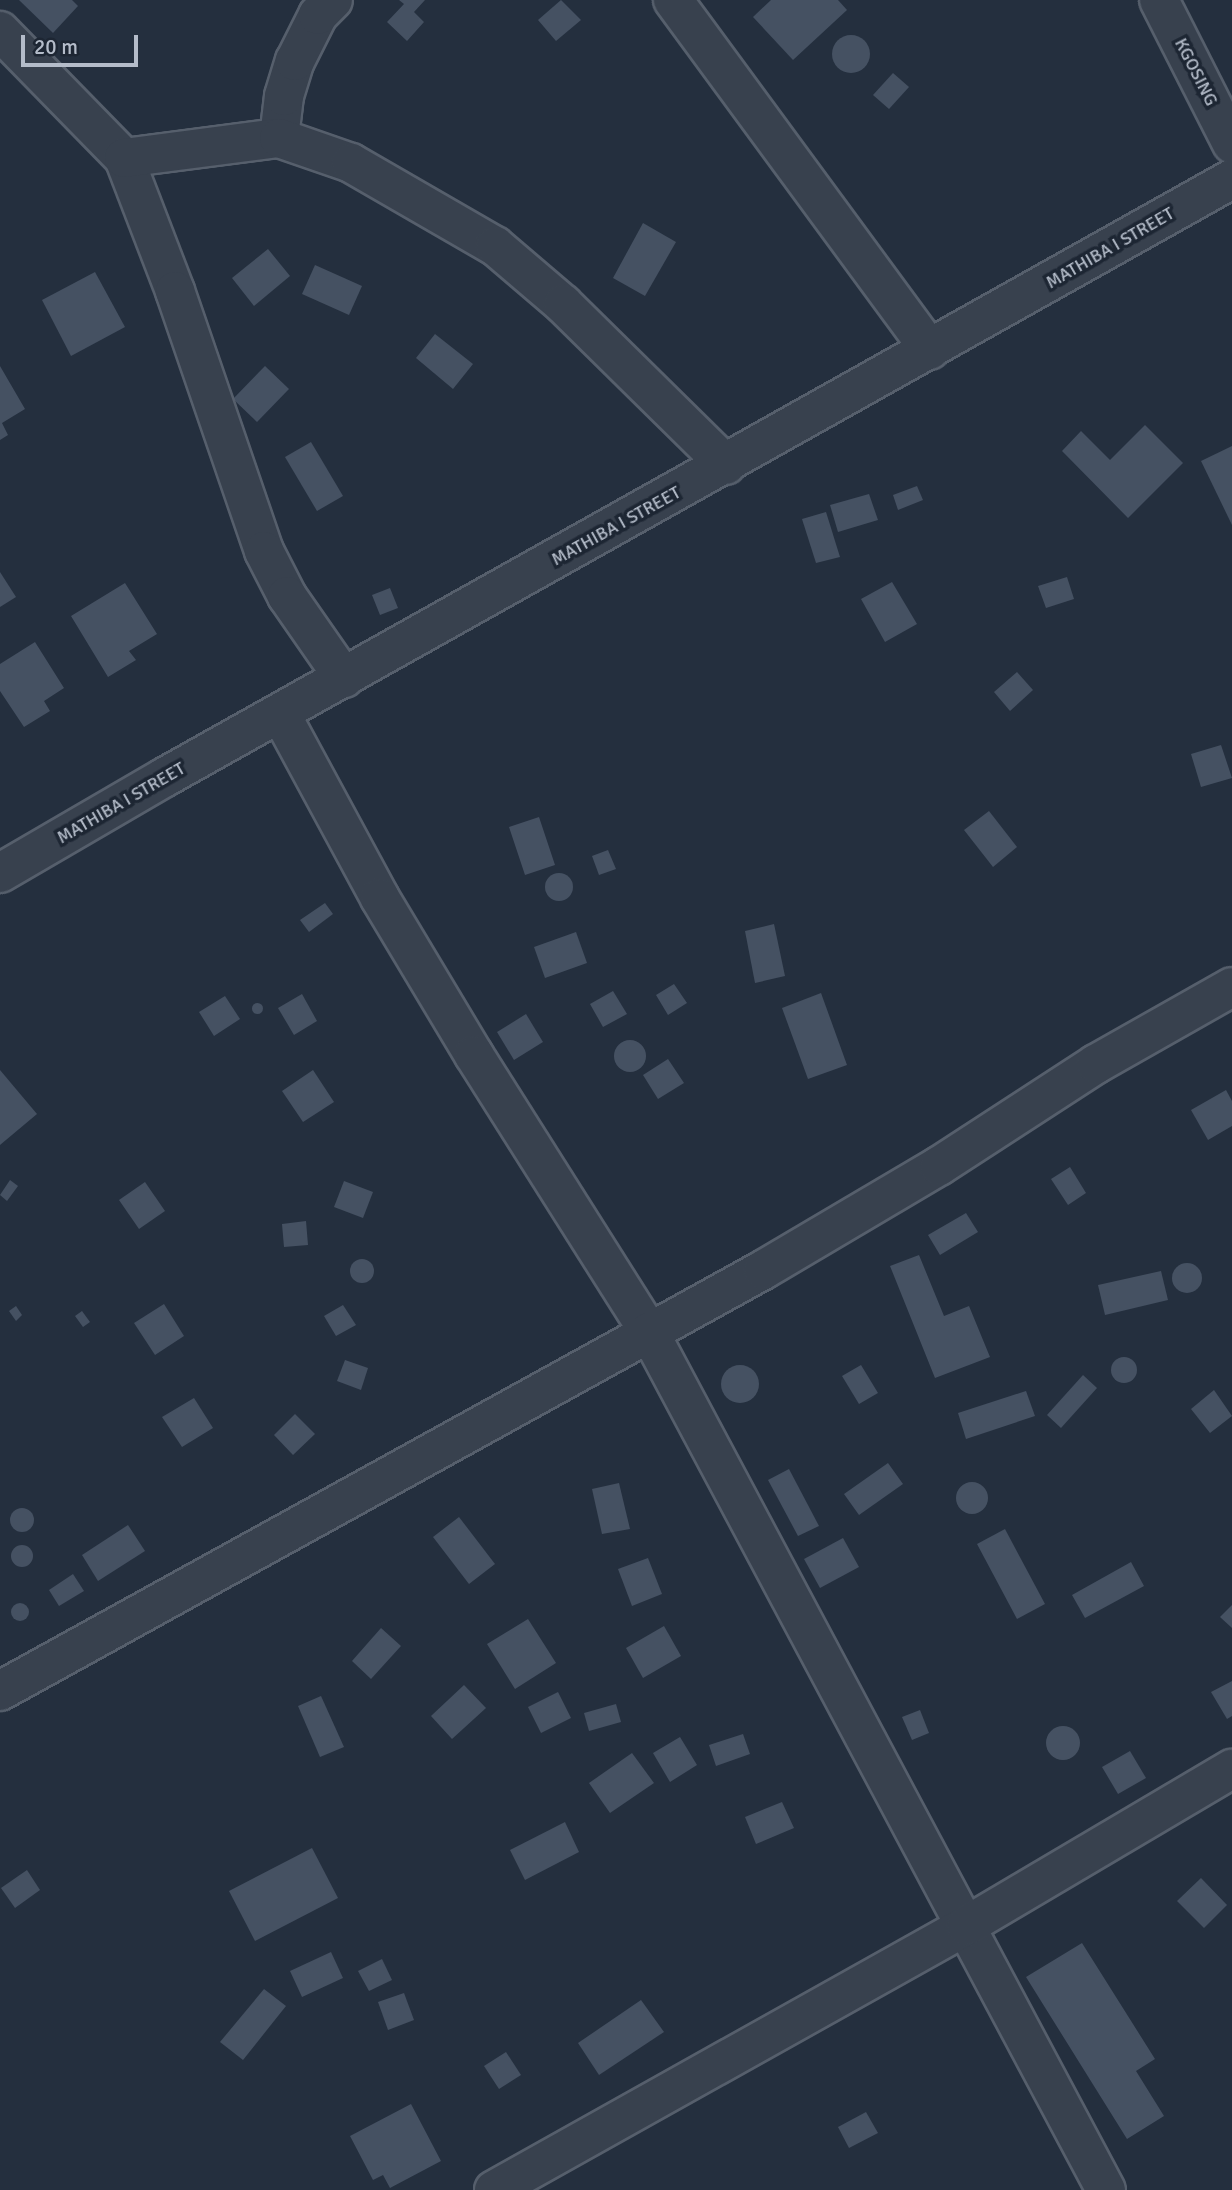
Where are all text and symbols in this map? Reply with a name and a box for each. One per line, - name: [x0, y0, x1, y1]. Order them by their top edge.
- scale bar: [24, 21, 142, 65]
- text: 20 m: [34, 34, 78, 60]
- street label: KGOSING: [1170, 35, 1222, 109]
- street label: MATHIBA I STREET: [1042, 203, 1178, 293]
- street label: MATHIBA I STREET: [548, 482, 684, 570]
- street label: MATHIBA I STREET: [53, 758, 189, 848]

